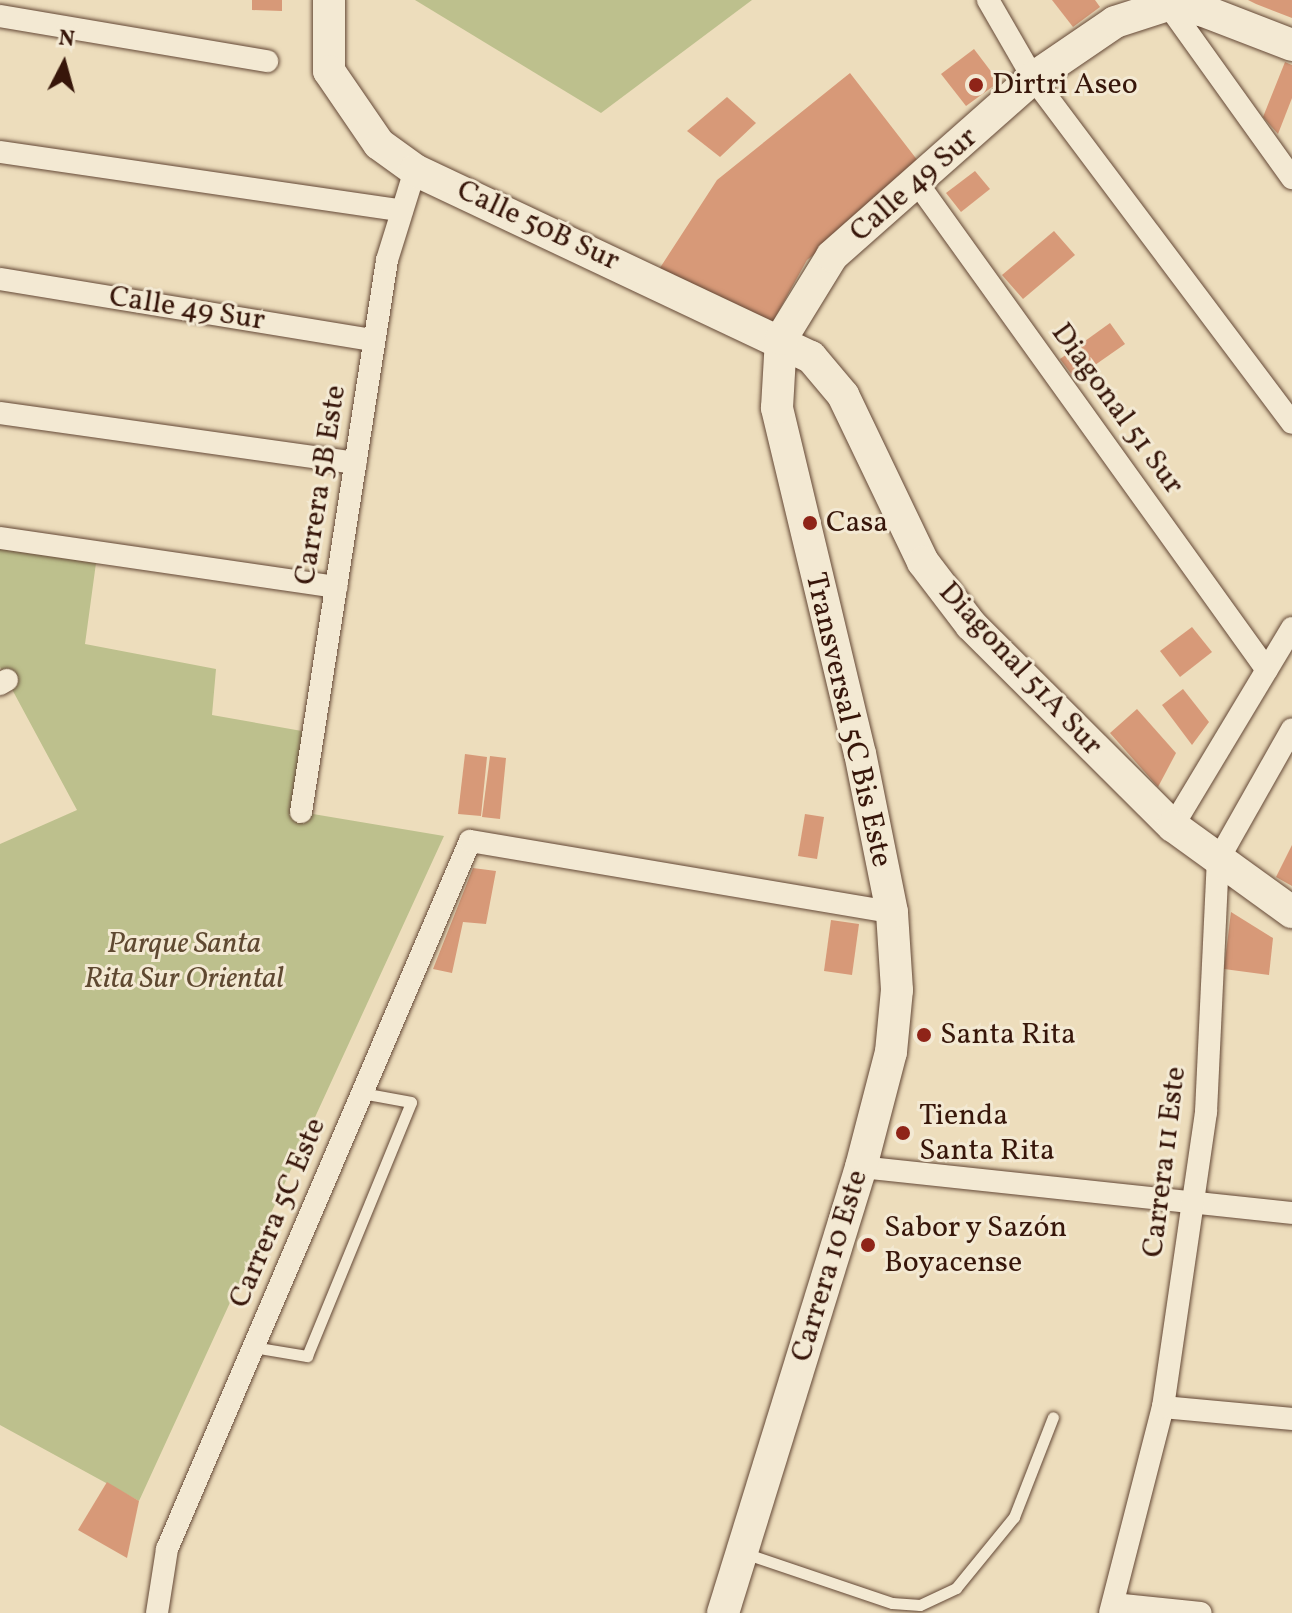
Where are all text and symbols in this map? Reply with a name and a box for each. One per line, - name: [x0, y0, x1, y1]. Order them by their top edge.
- text: N: [57, 23, 76, 56]
- north arrow: [24, 24, 104, 104]
- place label: Dirtri Aseo: [992, 67, 1138, 103]
- marker: Dirtri Aseo: [967, 76, 985, 94]
- street label: Calle 49 Sur: [843, 120, 985, 250]
- street label: Calle 50B Sur: [451, 173, 625, 279]
- street label: Calle 49 Sur: [106, 279, 268, 339]
- street label: Diagonal 51 Sur: [1043, 316, 1191, 502]
- street label: Carrera 5B Este: [287, 383, 355, 587]
- place label: Casa: [826, 505, 888, 541]
- marker: Casa: [801, 514, 819, 532]
- street label: Transversal 5C Bis Este: [797, 569, 899, 871]
- street label: Diagonal 51A Sur: [930, 575, 1110, 763]
- park label: Parque Santa Rita Sur Oriental: [84, 926, 284, 996]
- place label: Santa Rita: [940, 1017, 1076, 1053]
- marker: Santa Rita: [915, 1026, 933, 1044]
- street label: Carrera 11 Este: [1135, 1065, 1195, 1259]
- place label: Tienda Santa Rita: [919, 1098, 1055, 1168]
- street label: Carrera 5C Este: [222, 1113, 334, 1313]
- marker: Tienda Santa Rita: [894, 1124, 912, 1142]
- street label: Carrera 10 Este: [784, 1166, 876, 1366]
- place label: Sabor y Sazón Boyacense: [884, 1210, 1069, 1280]
- marker: Sabor y Sazón Boyacense: [859, 1236, 877, 1254]

